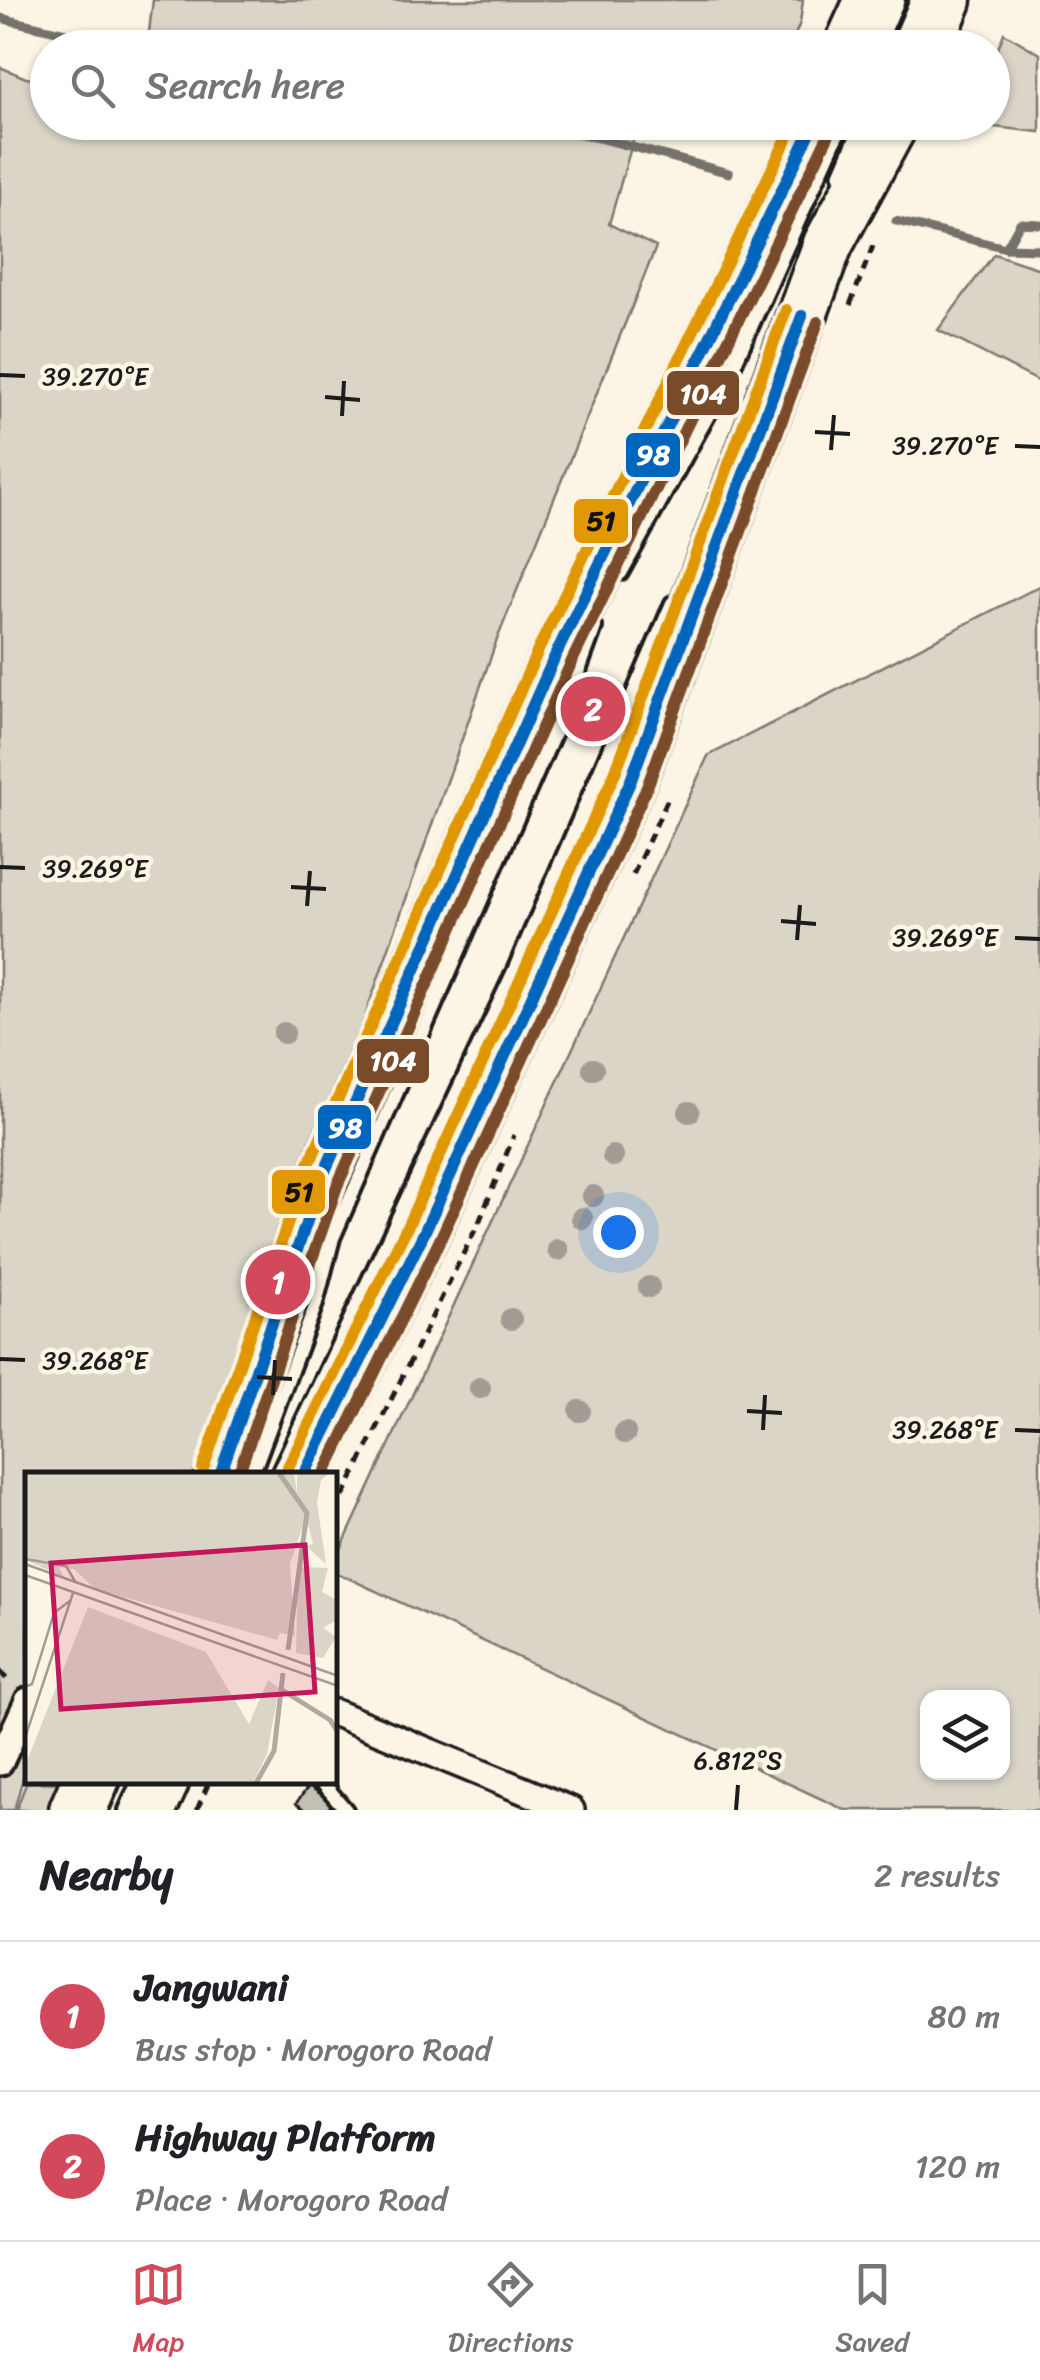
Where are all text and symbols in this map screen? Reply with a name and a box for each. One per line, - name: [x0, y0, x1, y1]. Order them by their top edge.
- search box: [30, 30, 1010, 140]
- text: Search here: [145, 52, 345, 119]
- icon: search: [65, 58, 120, 113]
- text: 39.270°E: [42, 354, 150, 399]
- line badge: 104: [665, 369, 741, 417]
- text: 104: [679, 369, 727, 418]
- text: 39.270°E: [892, 423, 1000, 468]
- text: 98: [636, 430, 670, 479]
- line badge: 98: [624, 431, 682, 479]
- text: 51: [586, 496, 616, 545]
- line badge: 51: [572, 497, 630, 545]
- pin: 2: [560, 672, 626, 746]
- text: 39.269°E: [42, 846, 150, 891]
- text: 39.269°E: [892, 915, 1000, 960]
- text: 104: [369, 1036, 417, 1085]
- line badge: 104: [355, 1037, 431, 1085]
- line badge: 98: [316, 1103, 373, 1151]
- text: 98: [328, 1103, 362, 1152]
- text: 51: [284, 1167, 314, 1216]
- line badge: 51: [270, 1168, 327, 1216]
- your location: [593, 1207, 644, 1258]
- pin: 1: [246, 1244, 310, 1320]
- text: 39.268°E: [43, 1338, 150, 1383]
- text: 39.268°E: [893, 1407, 1000, 1452]
- inset map: [25, 1472, 338, 1785]
- map controls: [920, 1690, 1010, 1780]
- button: layers: [920, 1690, 1010, 1780]
- text: 6.812°S: [694, 1738, 782, 1783]
- text: Nearby: [40, 1838, 173, 1912]
- text: 2 results: [874, 1847, 1000, 1904]
- text: Jangwani: [135, 1954, 288, 2021]
- text: 1: [66, 1988, 79, 2045]
- text: 80 m: [928, 1988, 1000, 2045]
- text: Bus stop · Morogoro Road: [135, 2021, 491, 2078]
- text: Highway Platform: [135, 2104, 436, 2171]
- text: 2: [63, 2138, 82, 2195]
- text: 120 m: [915, 2138, 1000, 2195]
- text: Place · Morogoro Road: [135, 2171, 447, 2228]
- tab: Map: [131, 2257, 186, 2366]
- tab: Directions: [448, 2257, 573, 2366]
- tab: Saved: [835, 2257, 909, 2366]

